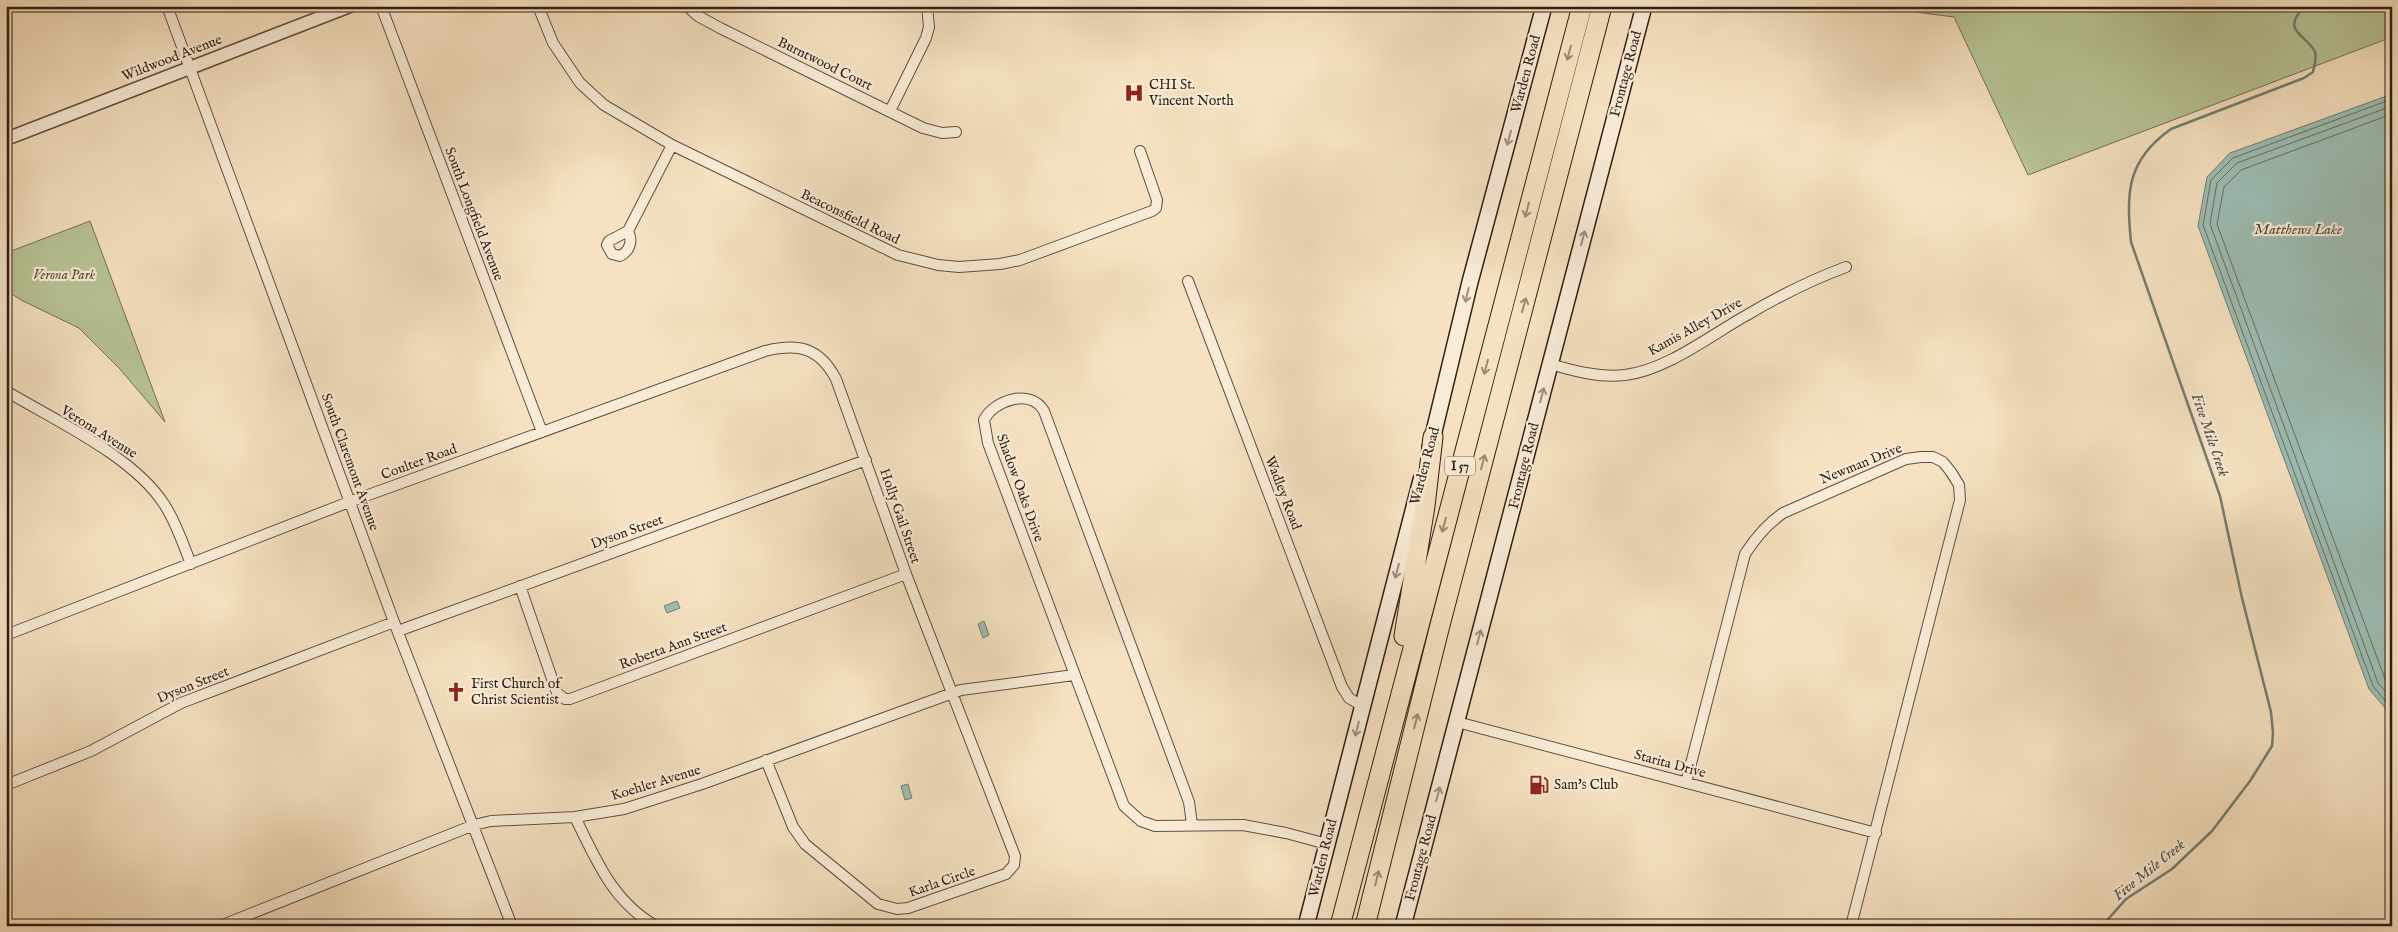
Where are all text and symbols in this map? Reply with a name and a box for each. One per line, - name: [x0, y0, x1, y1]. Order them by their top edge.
- street label: Frontage Road: [1606, 28, 1646, 119]
- street label: Wildwood Avenue: [119, 30, 225, 85]
- street label: Burntwood Court: [775, 33, 876, 95]
- street label: Warden Road: [1507, 33, 1545, 115]
- one-way arrow: [1564, 45, 1573, 61]
- place label: CHI St. Vincent North: [1148, 76, 1234, 110]
- hospital icon: CHI St. Vincent North: [1123, 82, 1145, 104]
- one-way arrow: [1504, 130, 1514, 146]
- street label: South Longfield Avenue: [440, 145, 508, 284]
- street label: Beaconsfield Road: [797, 185, 903, 249]
- one-way arrow: [1522, 202, 1531, 218]
- water label: Matthews Lake: [2254, 220, 2342, 239]
- one-way arrow: [1579, 230, 1589, 246]
- park label: Verona Park: [33, 266, 95, 284]
- one-way arrow: [1462, 287, 1471, 303]
- street label: Kamis Alley Drive: [1645, 293, 1746, 360]
- one-way arrow: [1520, 297, 1530, 313]
- one-way arrow: [1480, 359, 1490, 375]
- one-way arrow: [1538, 387, 1547, 403]
- street label: South Claremont Avenue: [317, 391, 383, 534]
- water label: Five Mile Creek: [2187, 391, 2233, 479]
- street label: Verona Avenue: [57, 401, 141, 463]
- street label: Frontage Road: [1505, 420, 1544, 511]
- street label: Warden Road: [1406, 425, 1444, 507]
- street label: Shadow Oaks Drive: [992, 432, 1048, 545]
- street label: Newman Drive: [1817, 439, 1905, 489]
- street label: Coulter Road: [378, 440, 460, 484]
- street label: Wadley Road: [1261, 453, 1306, 533]
- one-way arrow: [1479, 454, 1488, 470]
- road number: I 57: [1445, 456, 1475, 476]
- street label: Holly Gail Street: [875, 466, 925, 566]
- street label: Dyson Street: [588, 511, 666, 553]
- one-way arrow: [1439, 516, 1449, 532]
- one-way arrow: [1392, 563, 1402, 579]
- street label: Roberta Ann Street: [617, 618, 729, 674]
- one-way arrow: [1475, 629, 1484, 645]
- street label: Dyson Street: [154, 662, 232, 708]
- place label: First Church of Christ Scientist: [471, 675, 563, 709]
- church icon: First Church of Christ Scientist: [445, 681, 467, 703]
- one-way arrow: [1412, 713, 1422, 729]
- one-way arrow: [1351, 720, 1361, 736]
- street label: Starita Drive: [1632, 746, 1708, 782]
- street label: Koehler Avenue: [609, 761, 703, 805]
- fuel station icon: Sam's Club: [1528, 774, 1550, 796]
- place label: Sam's Club: [1554, 776, 1618, 794]
- one-way arrow: [1434, 786, 1443, 802]
- street label: Frontage Road: [1401, 812, 1441, 903]
- street label: Warden Road: [1305, 817, 1342, 899]
- water label: Five Mile Creek: [2109, 835, 2189, 905]
- street label: Karla Circle: [906, 862, 978, 902]
- one-way arrow: [1373, 871, 1382, 887]

